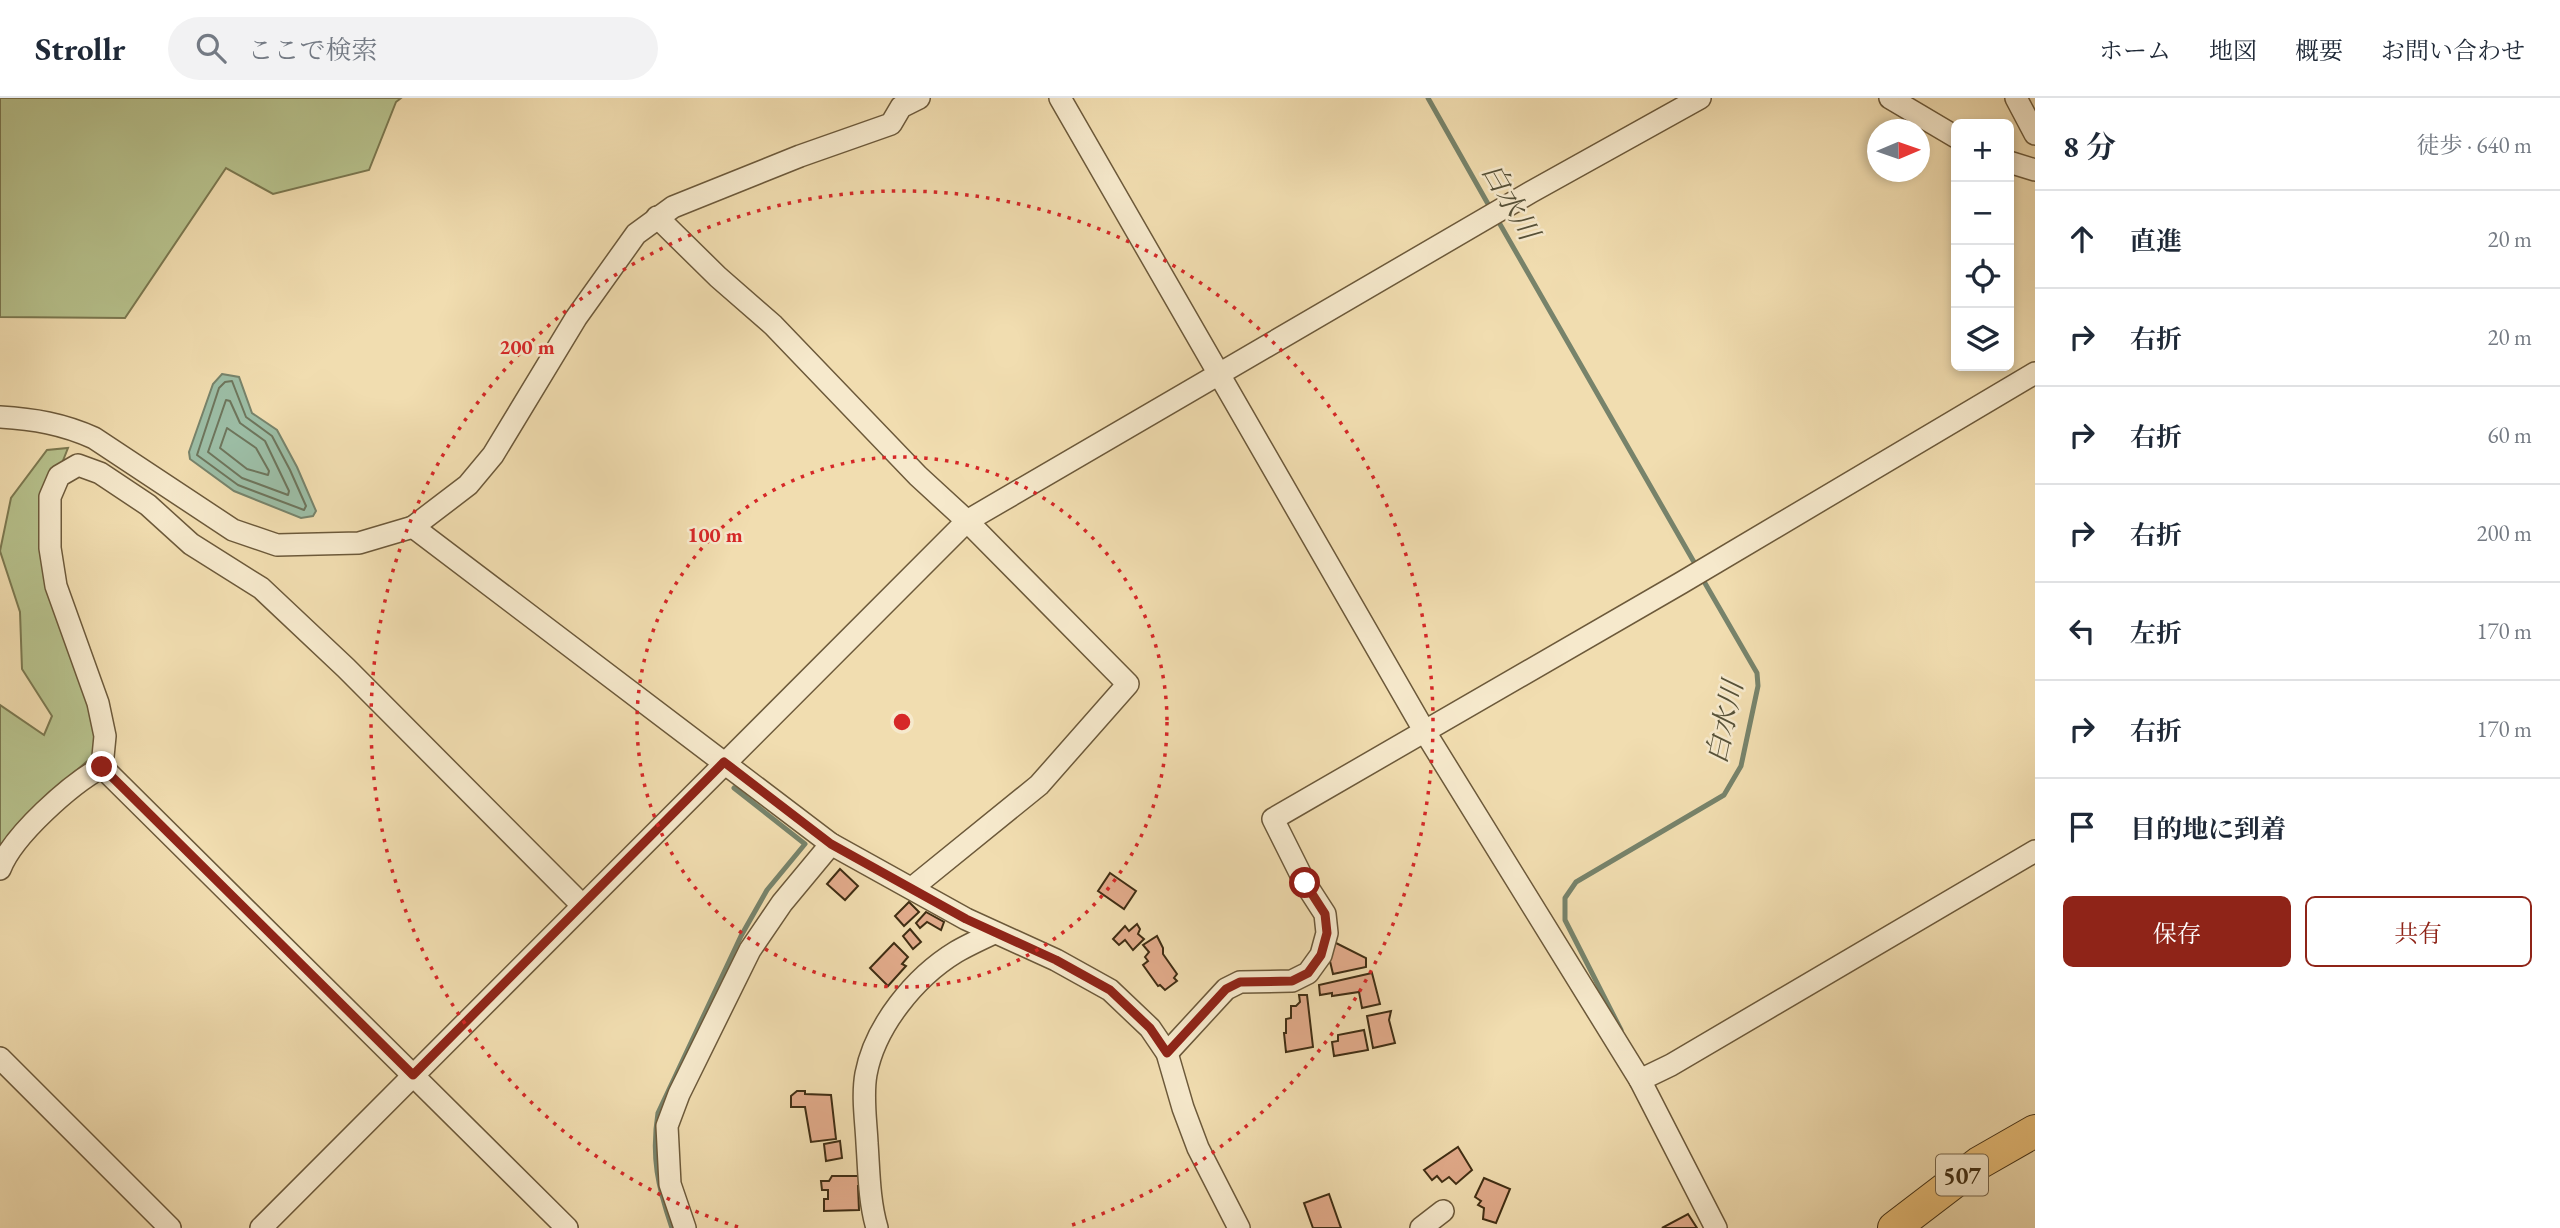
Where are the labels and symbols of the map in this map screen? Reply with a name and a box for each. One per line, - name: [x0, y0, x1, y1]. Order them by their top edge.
- north arrow: [1867, 119, 1930, 182]
- water label: 白水川: [1474, 156, 1549, 249]
- text: 200 m: [499, 333, 555, 360]
- text: 100 m: [687, 521, 743, 548]
- water label: 白水川: [1698, 674, 1751, 767]
- centre of rings: [890, 710, 914, 734]
- route end: [86, 751, 117, 782]
- route start: [1289, 867, 1320, 898]
- road number: 507: [1936, 1154, 1988, 1196]

